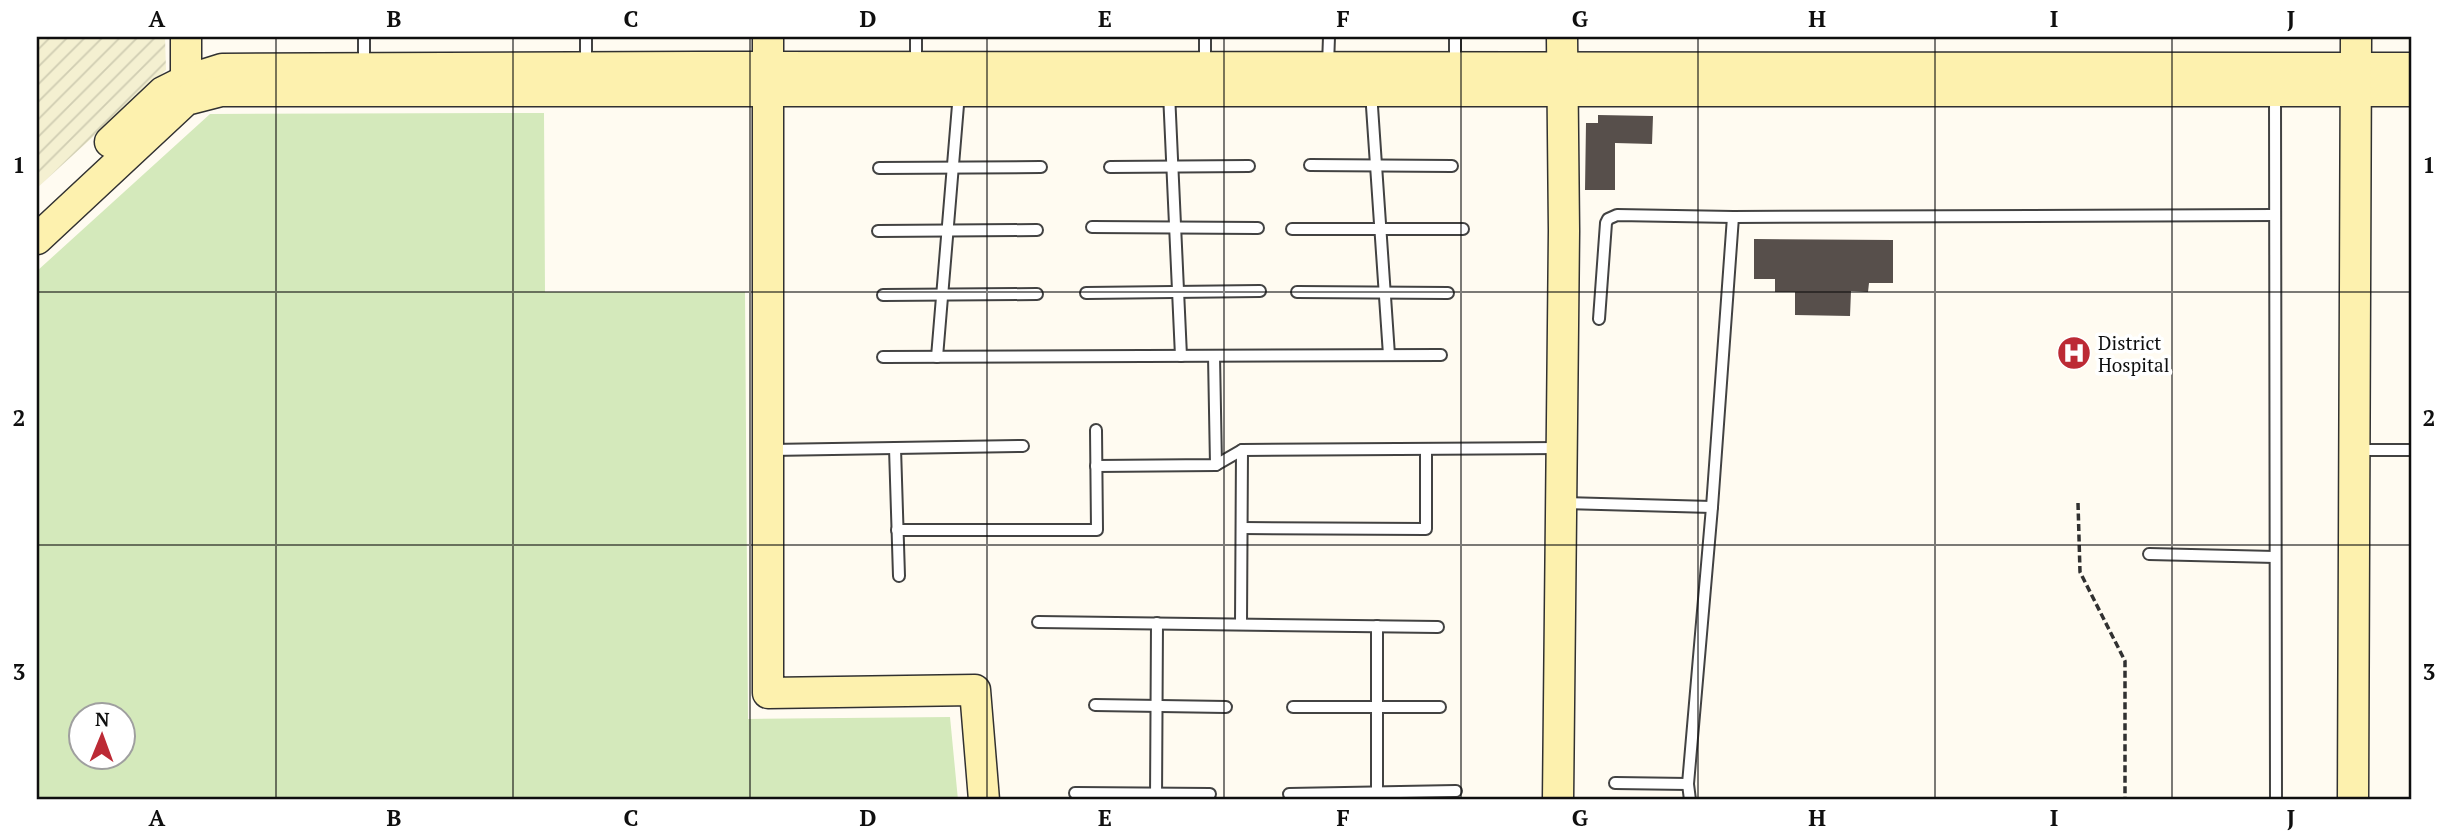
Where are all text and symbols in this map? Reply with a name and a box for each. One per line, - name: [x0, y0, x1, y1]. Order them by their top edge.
- text: A: [149, 3, 166, 34]
- text: B: [387, 3, 402, 34]
- text: C: [624, 3, 639, 34]
- text: D: [860, 3, 877, 34]
- text: E: [1098, 3, 1112, 34]
- text: F: [1336, 3, 1350, 34]
- text: G: [1572, 3, 1589, 34]
- text: H: [1808, 3, 1826, 34]
- text: I: [2050, 3, 2058, 34]
- text: J: [2287, 3, 2295, 34]
- text: 1: [13, 149, 26, 180]
- text: 1: [2423, 149, 2436, 180]
- place label: District Hospital: [2098, 330, 2169, 377]
- hospital icon: District Hospital: [2055, 334, 2093, 372]
- text: 2: [13, 402, 26, 433]
- text: 2: [2423, 402, 2436, 433]
- text: 3: [13, 656, 26, 687]
- text: 3: [2423, 656, 2436, 687]
- north arrow: [66, 700, 136, 770]
- text: N: [95, 706, 110, 731]
- text: A: [149, 802, 166, 833]
- text: B: [387, 802, 402, 833]
- text: C: [624, 802, 639, 833]
- text: D: [860, 802, 877, 833]
- text: E: [1098, 802, 1112, 833]
- text: F: [1336, 802, 1350, 833]
- text: G: [1572, 802, 1589, 833]
- text: H: [1808, 802, 1826, 833]
- text: I: [2050, 802, 2058, 833]
- text: J: [2287, 802, 2295, 833]

